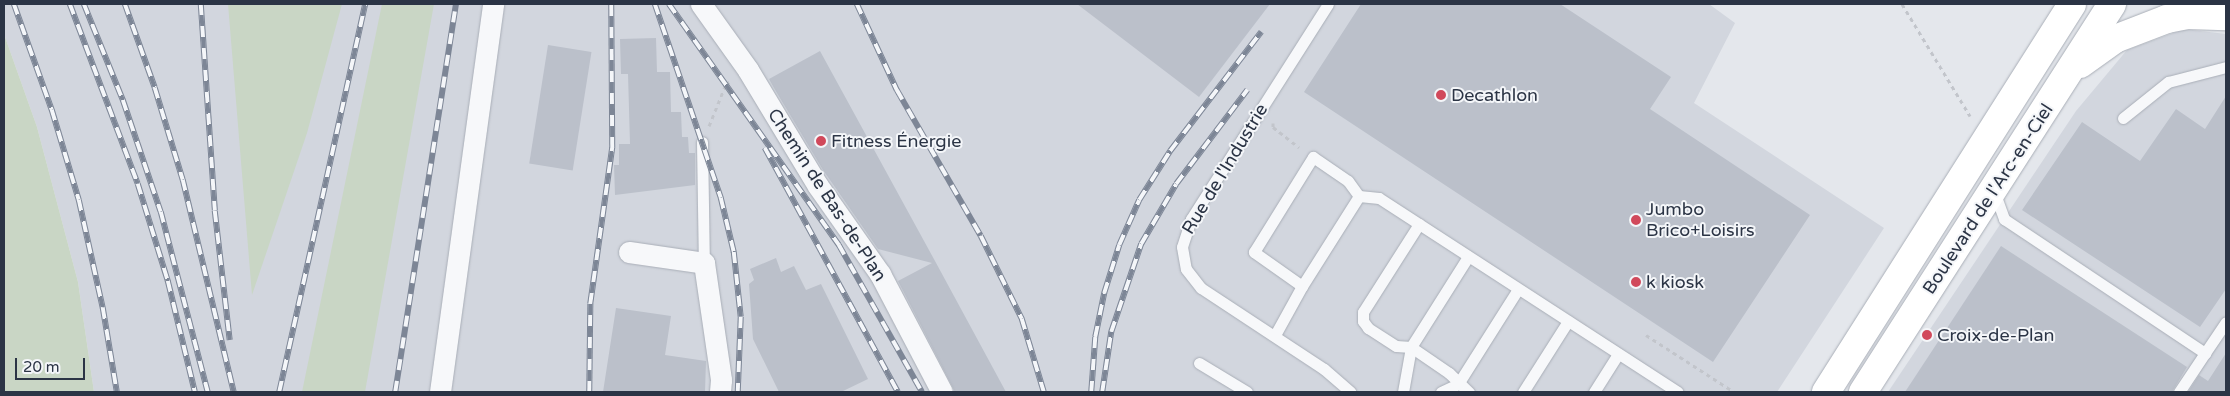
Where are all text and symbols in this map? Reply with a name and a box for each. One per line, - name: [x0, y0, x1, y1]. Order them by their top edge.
- place label: Decathlon: [1451, 84, 1538, 106]
- marker: Decathlon: [1435, 89, 1447, 101]
- street label: Rue de l'Industrie: [1177, 100, 1273, 238]
- street label: Boulevard de l'Arc-en-Ciel: [1918, 100, 2058, 298]
- street label: Chemin de Bas-de-Plan: [763, 105, 891, 285]
- place label: Fitness Énergie: [831, 130, 961, 152]
- marker: Fitness Énergie: [815, 135, 827, 147]
- place label: Jumbo Brico+Loisirs: [1646, 199, 1755, 242]
- marker: Jumbo Brico+Loisirs: [1630, 214, 1642, 226]
- place label: k kiosk: [1646, 271, 1704, 293]
- marker: k kiosk: [1630, 276, 1642, 288]
- place label: Croix-de-Plan: [1937, 324, 2055, 346]
- marker: Croix-de-Plan: [1921, 329, 1933, 341]
- scale bar: [18, 348, 88, 380]
- text: 20 m: [23, 358, 60, 376]

